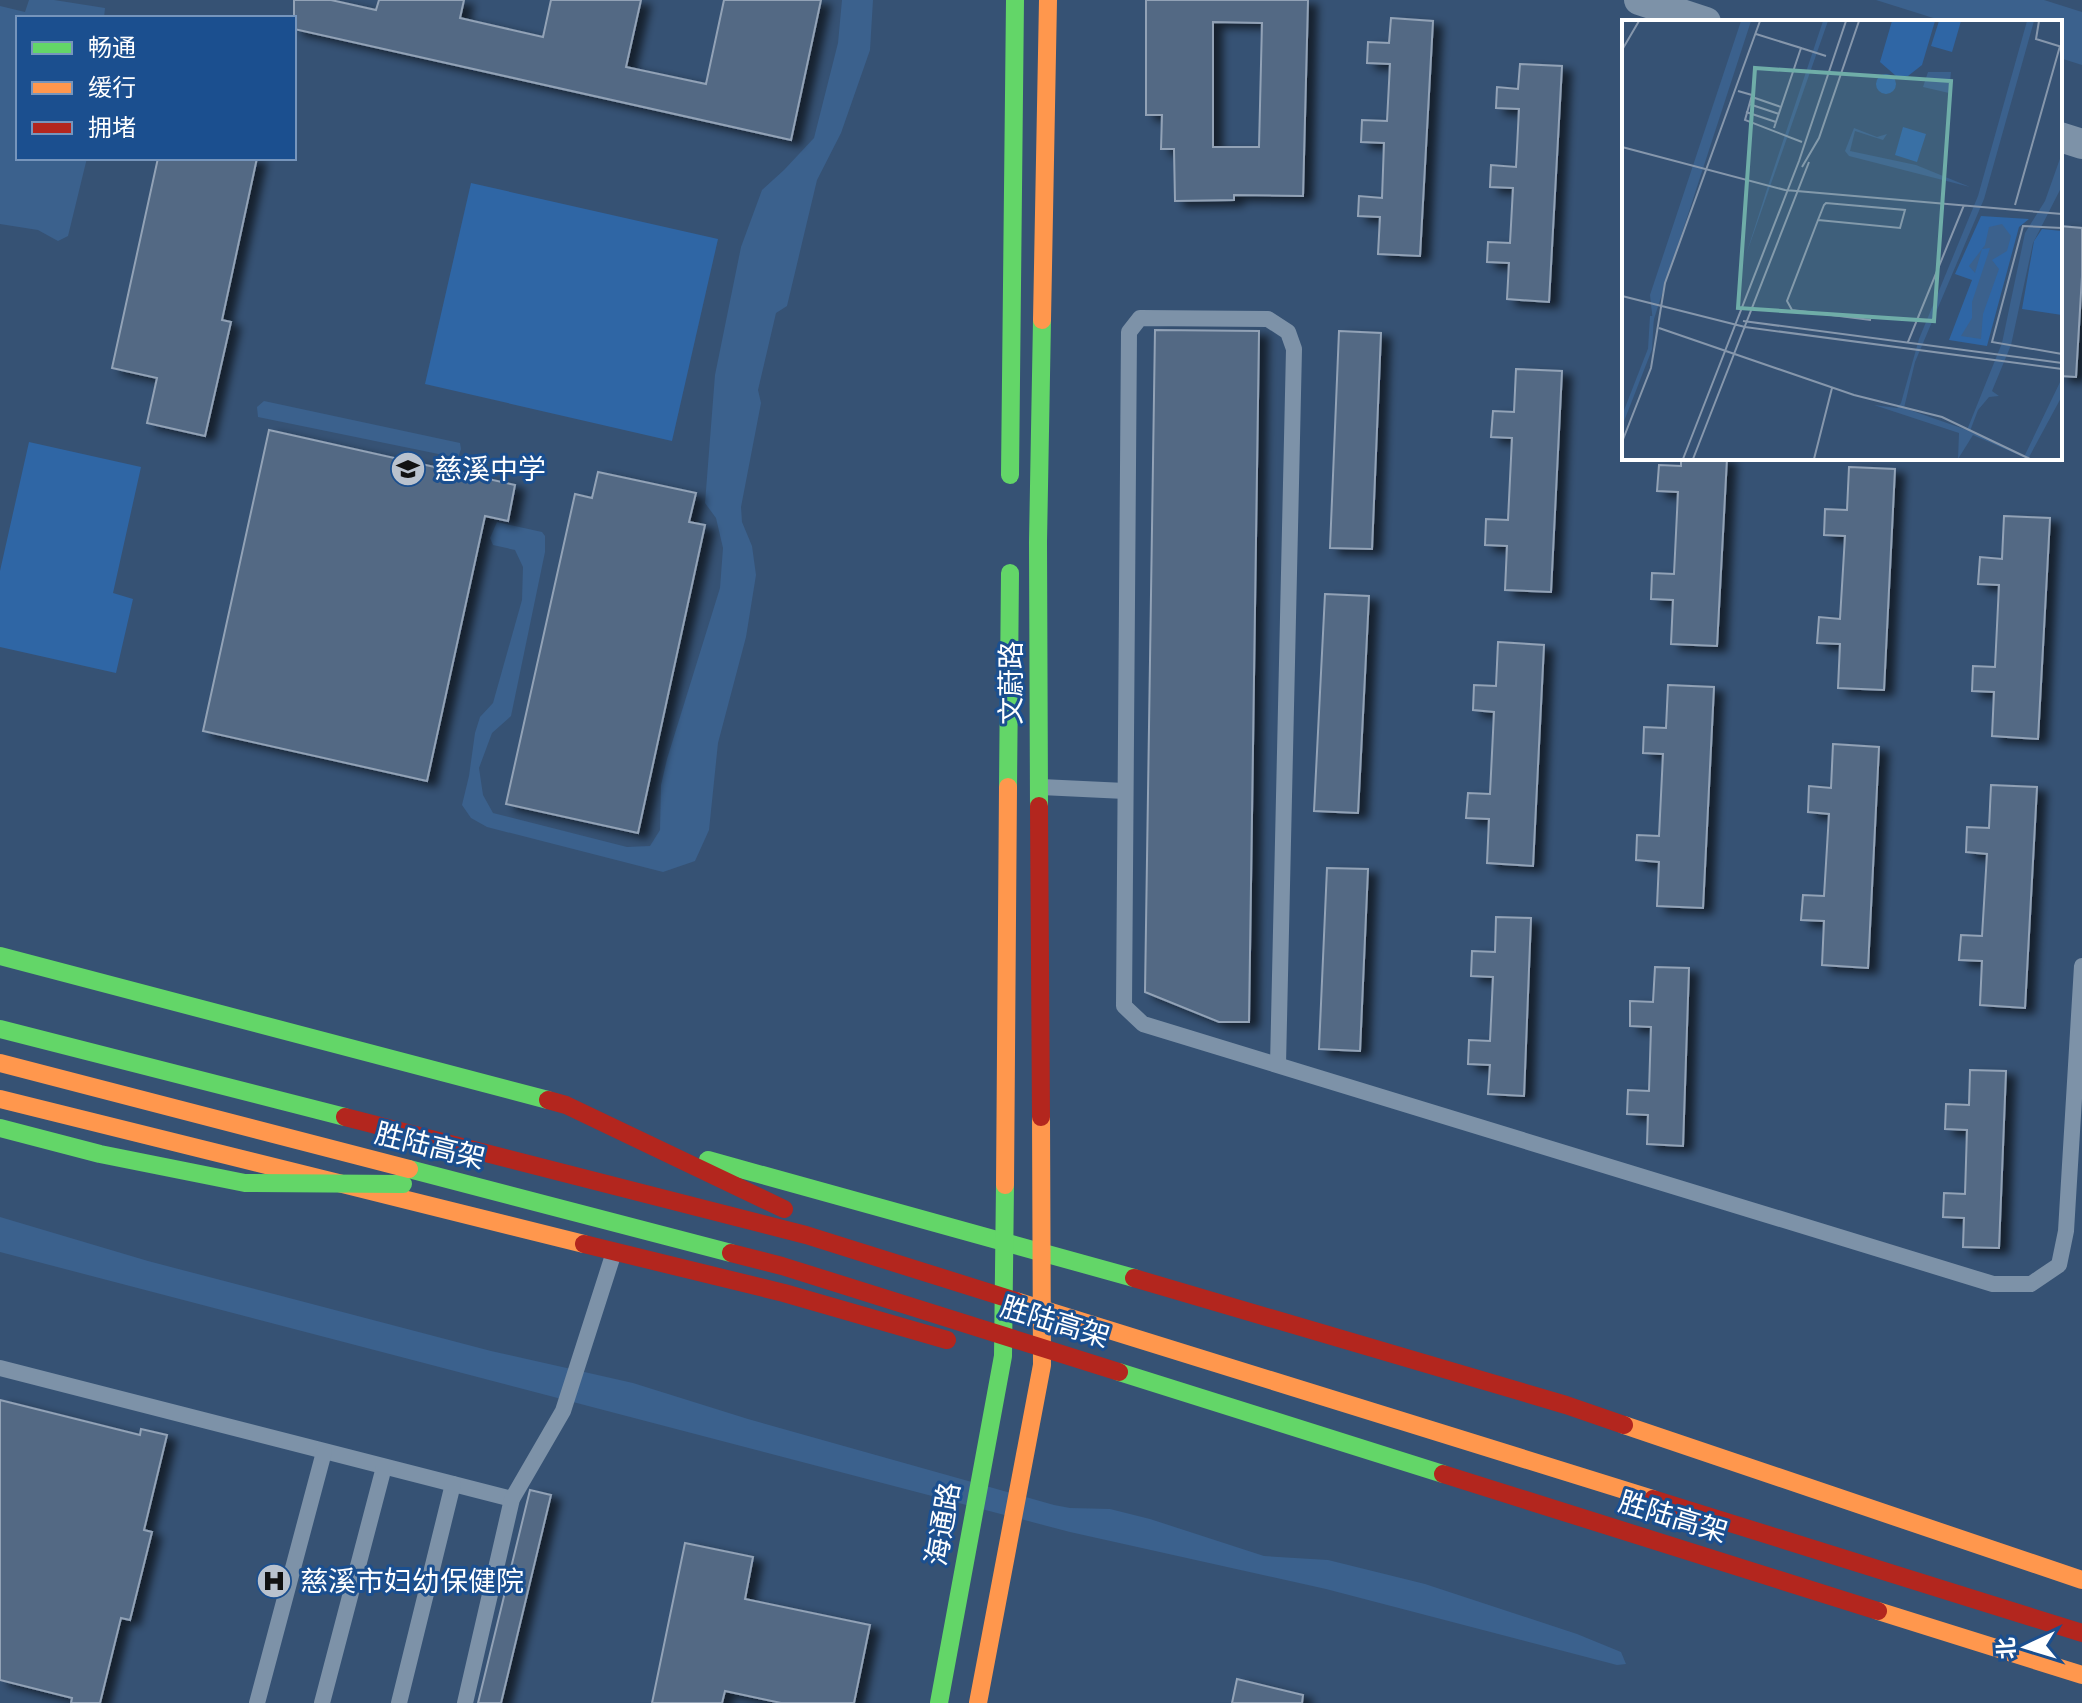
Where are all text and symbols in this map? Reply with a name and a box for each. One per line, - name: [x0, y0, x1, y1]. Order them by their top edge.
- legend: [16, 16, 296, 160]
- inset map: [1622, 20, 2062, 460]
- text: 畅通: [88, 31, 136, 64]
- text: 缓行: [88, 71, 136, 104]
- text: 拥堵: [88, 111, 136, 144]
- school or university icon: 慈溪中学: [389, 450, 427, 488]
- place label: 慈溪中学: [434, 450, 546, 489]
- street label: 文蔚路: [992, 641, 1031, 725]
- street label: 胜陆高架: [371, 1114, 489, 1178]
- street label: 胜陆高架: [996, 1287, 1114, 1357]
- street label: 海通路: [917, 1479, 969, 1569]
- street label: 胜陆高架: [1614, 1482, 1732, 1552]
- hospital icon: 慈溪市妇幼保健院: [255, 1562, 293, 1600]
- place label: 慈溪市妇幼保健院: [300, 1562, 524, 1601]
- north arrow: [1986, 1607, 2066, 1687]
- text: 北: [1990, 1636, 2023, 1660]

